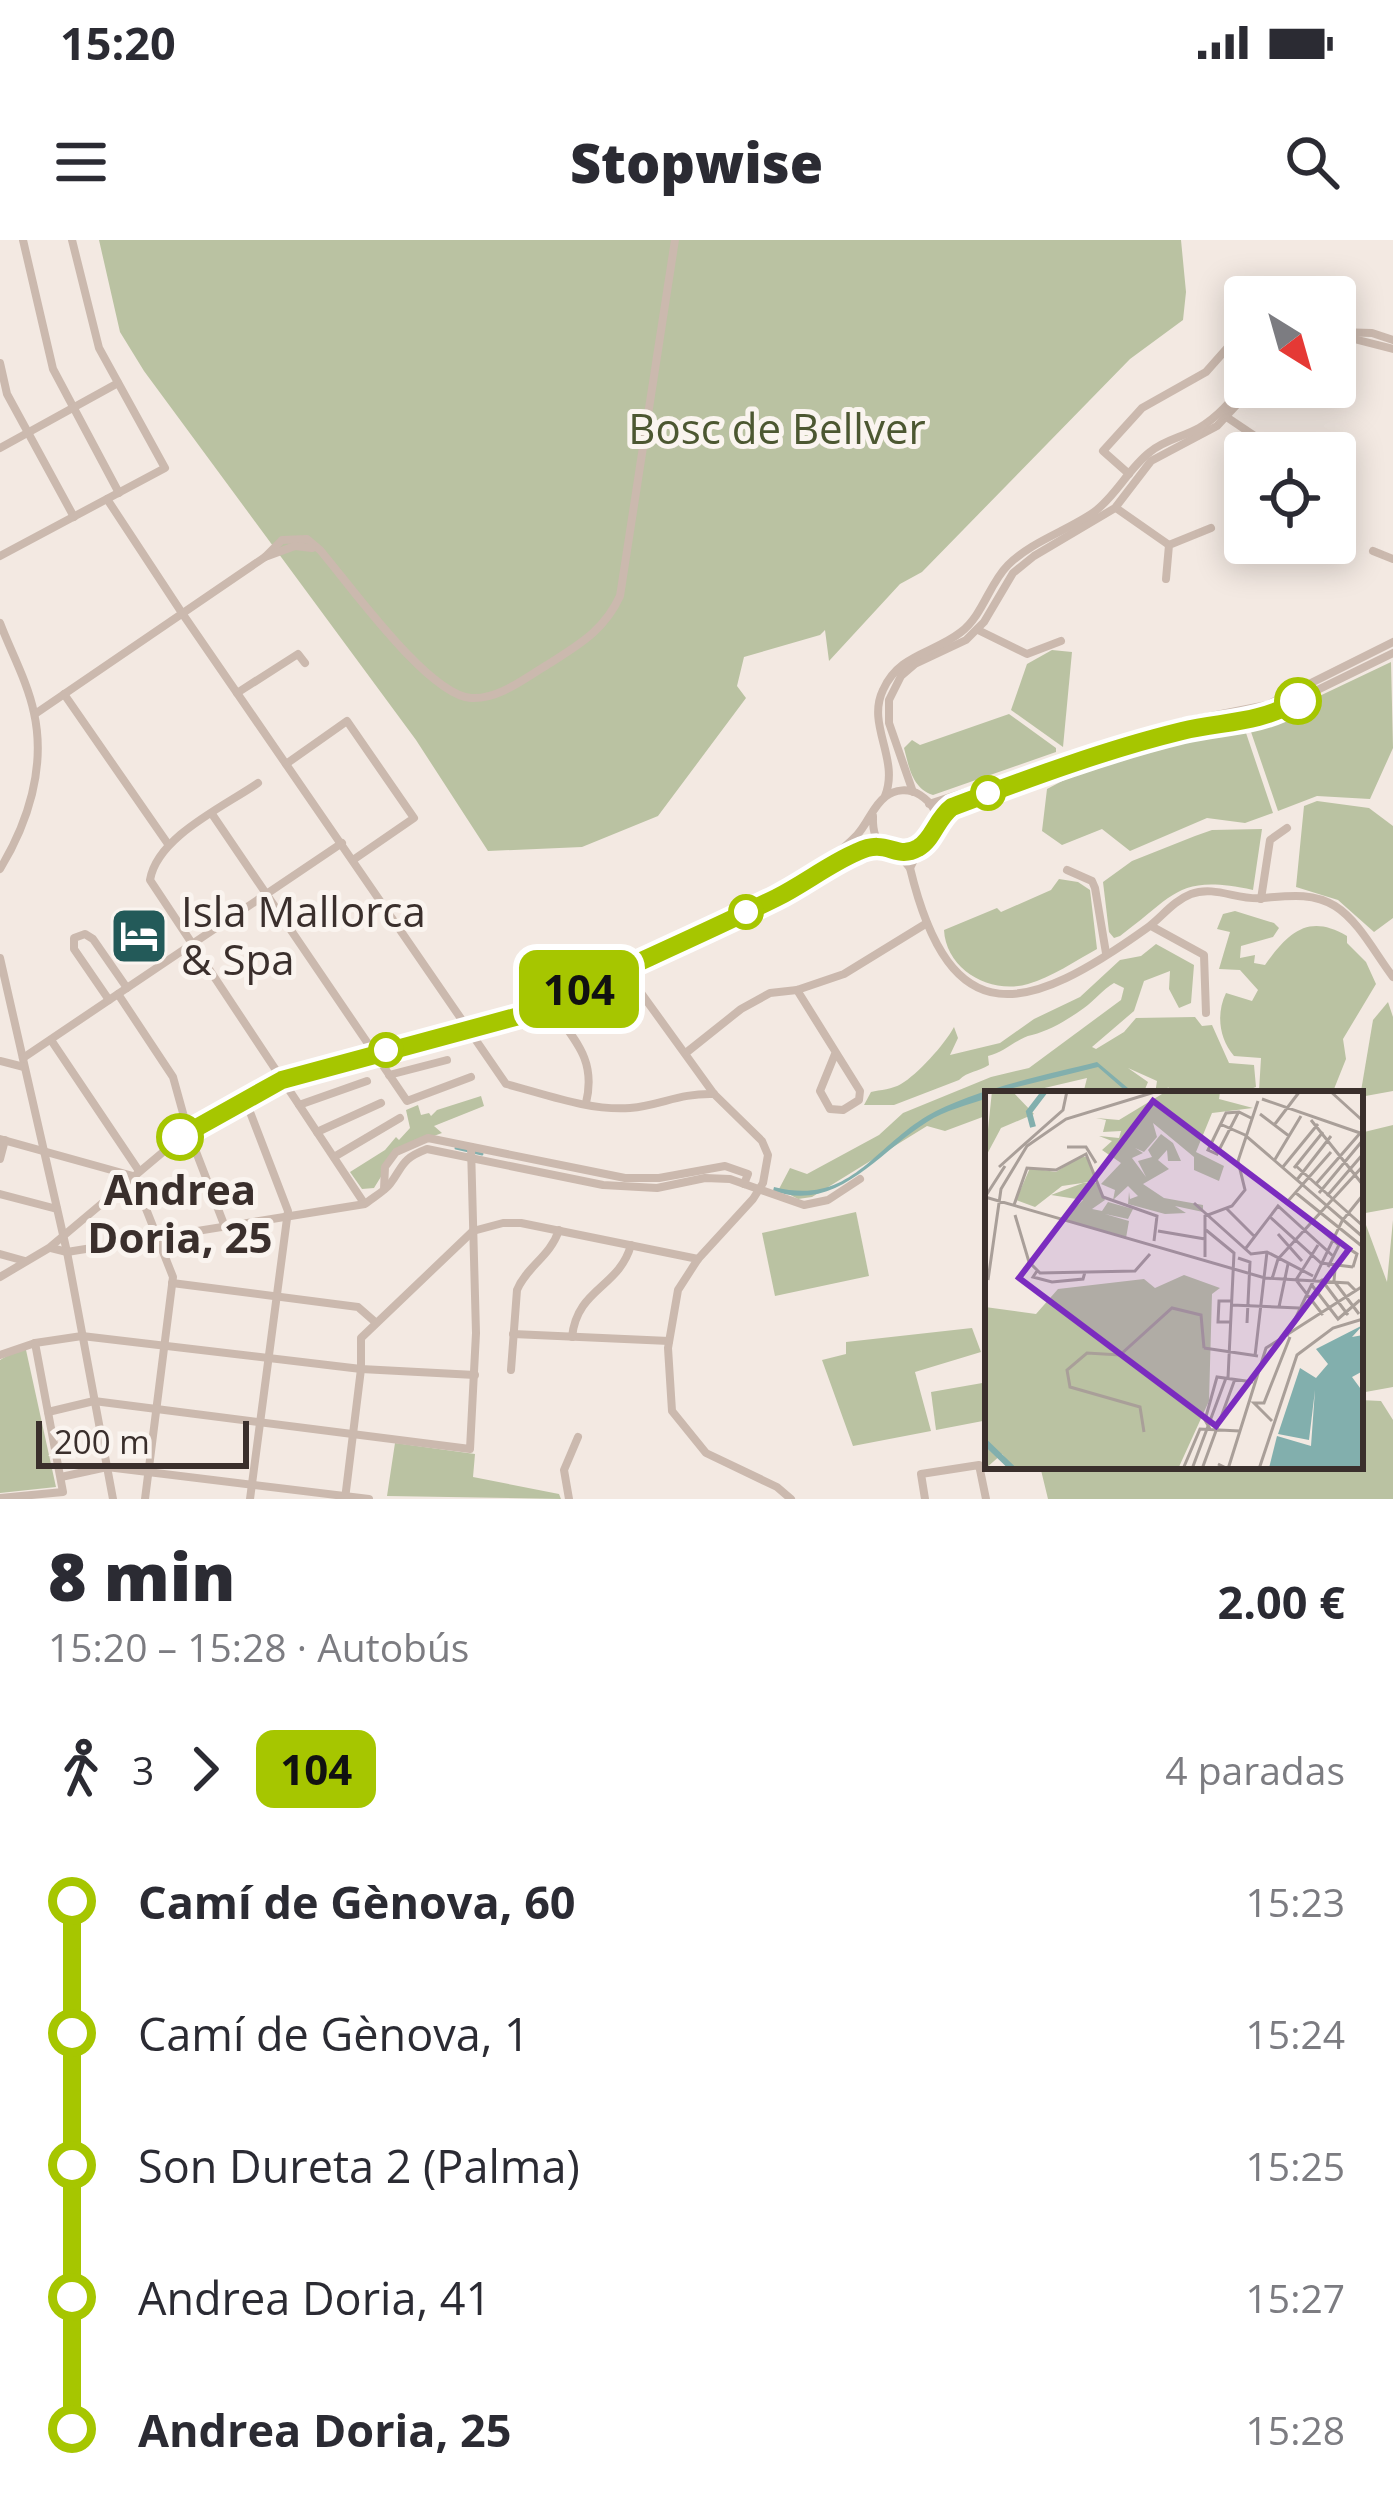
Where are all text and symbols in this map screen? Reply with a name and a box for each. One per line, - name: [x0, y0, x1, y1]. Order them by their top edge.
- text: 15:20: [60, 12, 176, 73]
- text: Stopwise: [570, 125, 823, 199]
- icon: menu: [48, 129, 114, 195]
- icon: search: [1279, 129, 1345, 195]
- north arrow: [1224, 276, 1356, 408]
- map controls: [1224, 276, 1356, 564]
- park label: Bosc de Bellver: [628, 399, 926, 456]
- button: locate: [1224, 432, 1356, 564]
- unlabelled marker: [1276, 679, 1320, 723]
- unlabelled marker: [972, 777, 1004, 809]
- place label: Isla Mallorca & Spa: [181, 882, 426, 987]
- unlabelled marker: [730, 896, 762, 928]
- hotel icon: Isla Mallorca & Spa: [108, 905, 170, 967]
- line badge: 104: [510, 950, 648, 1028]
- text: 104: [543, 960, 615, 1017]
- unlabelled marker: [370, 1034, 402, 1066]
- inset map: [985, 1091, 1363, 1469]
- marker: Andrea Doria, 25: [158, 1115, 202, 1159]
- place label: Andrea Doria, 25: [87, 1160, 273, 1265]
- scale bar: [36, 1415, 249, 1468]
- text: 200 m: [54, 1419, 150, 1464]
- text: 8 min: [48, 1530, 236, 1620]
- text: 2.00 €: [1218, 1571, 1345, 1632]
- text: 15:20 – 15:28 · Autobús: [48, 1620, 469, 1673]
- icon: walk: [48, 1736, 114, 1802]
- icon: forward: [172, 1736, 238, 1802]
- text: 104: [280, 1740, 352, 1797]
- text: 3: [132, 1743, 154, 1796]
- text: 4 paradas: [1165, 1743, 1345, 1796]
- text: Camí de Gènova, 60: [138, 1871, 576, 1932]
- text: 15:23: [1246, 1875, 1345, 1928]
- text: Camí de Gènova, 1: [138, 2003, 530, 2064]
- text: 15:24: [1246, 2007, 1345, 2060]
- text: Son Dureta 2 (Palma): [138, 2135, 580, 2196]
- text: 15:25: [1246, 2139, 1345, 2192]
- text: Andrea Doria, 41: [138, 2267, 491, 2328]
- text: 15:27: [1246, 2271, 1345, 2324]
- text: Andrea Doria, 25: [138, 2399, 512, 2460]
- text: 15:28: [1246, 2403, 1345, 2456]

